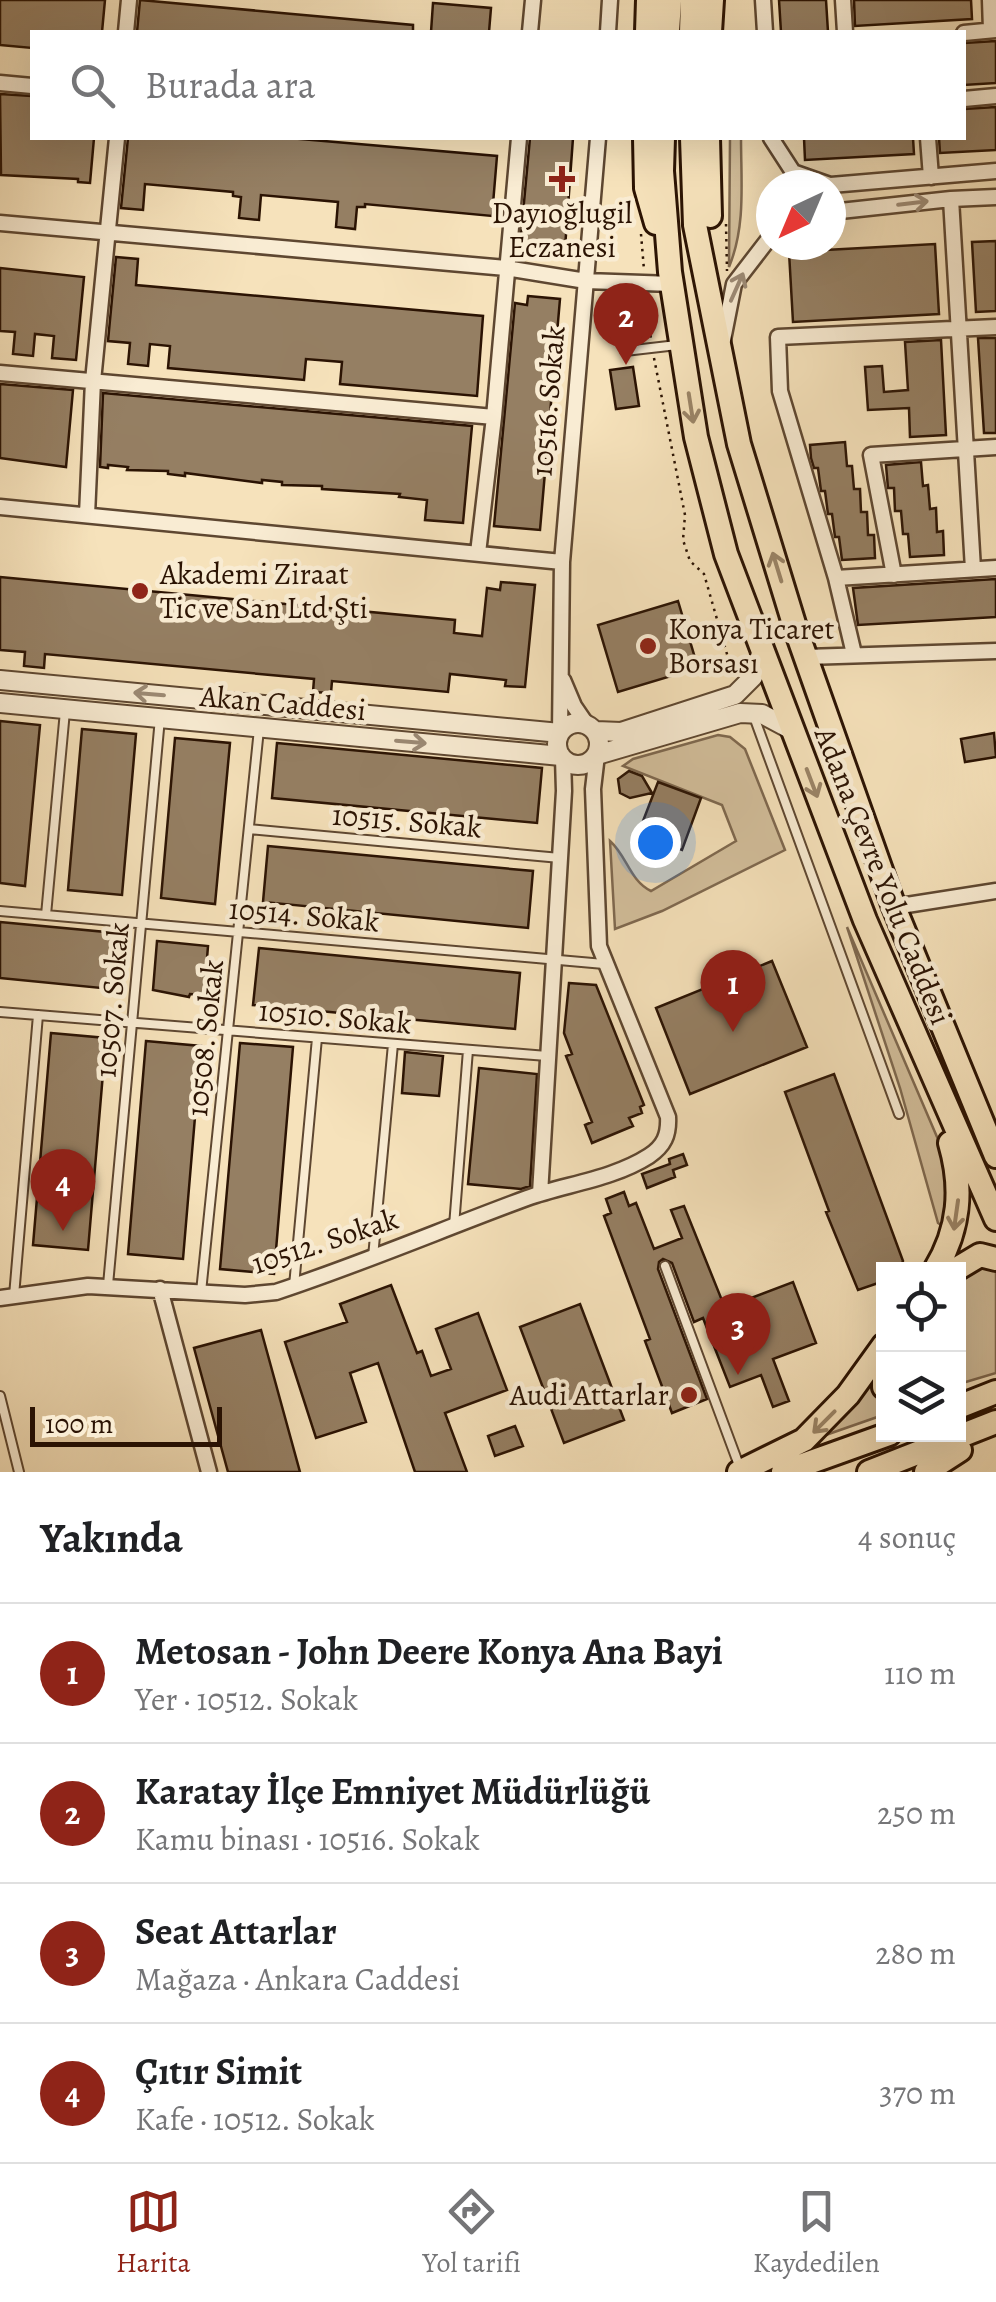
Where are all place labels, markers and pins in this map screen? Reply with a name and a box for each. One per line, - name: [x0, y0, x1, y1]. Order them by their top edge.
- marker: Dayıoğlugil Eczanesi: [551, 168, 573, 190]
- place label: Dayıoğlugil Eczanesi: [492, 193, 632, 267]
- pin: 2: [594, 282, 658, 365]
- place label: Akademi Ziraat Tic ve San Ltd Şti: [159, 554, 368, 628]
- marker: Akademi Ziraat Tic ve San Ltd Şti: [129, 580, 151, 602]
- place label: Konya Ticaret Borsası: [668, 609, 835, 683]
- marker: Konya Ticaret Borsası: [637, 635, 659, 657]
- pin: 1: [700, 950, 766, 1032]
- pin: 4: [30, 1148, 96, 1231]
- pin: 3: [706, 1292, 770, 1375]
- place label: Audi Attarlar: [509, 1375, 669, 1415]
- marker: Audi Attarlar: [678, 1384, 700, 1406]

